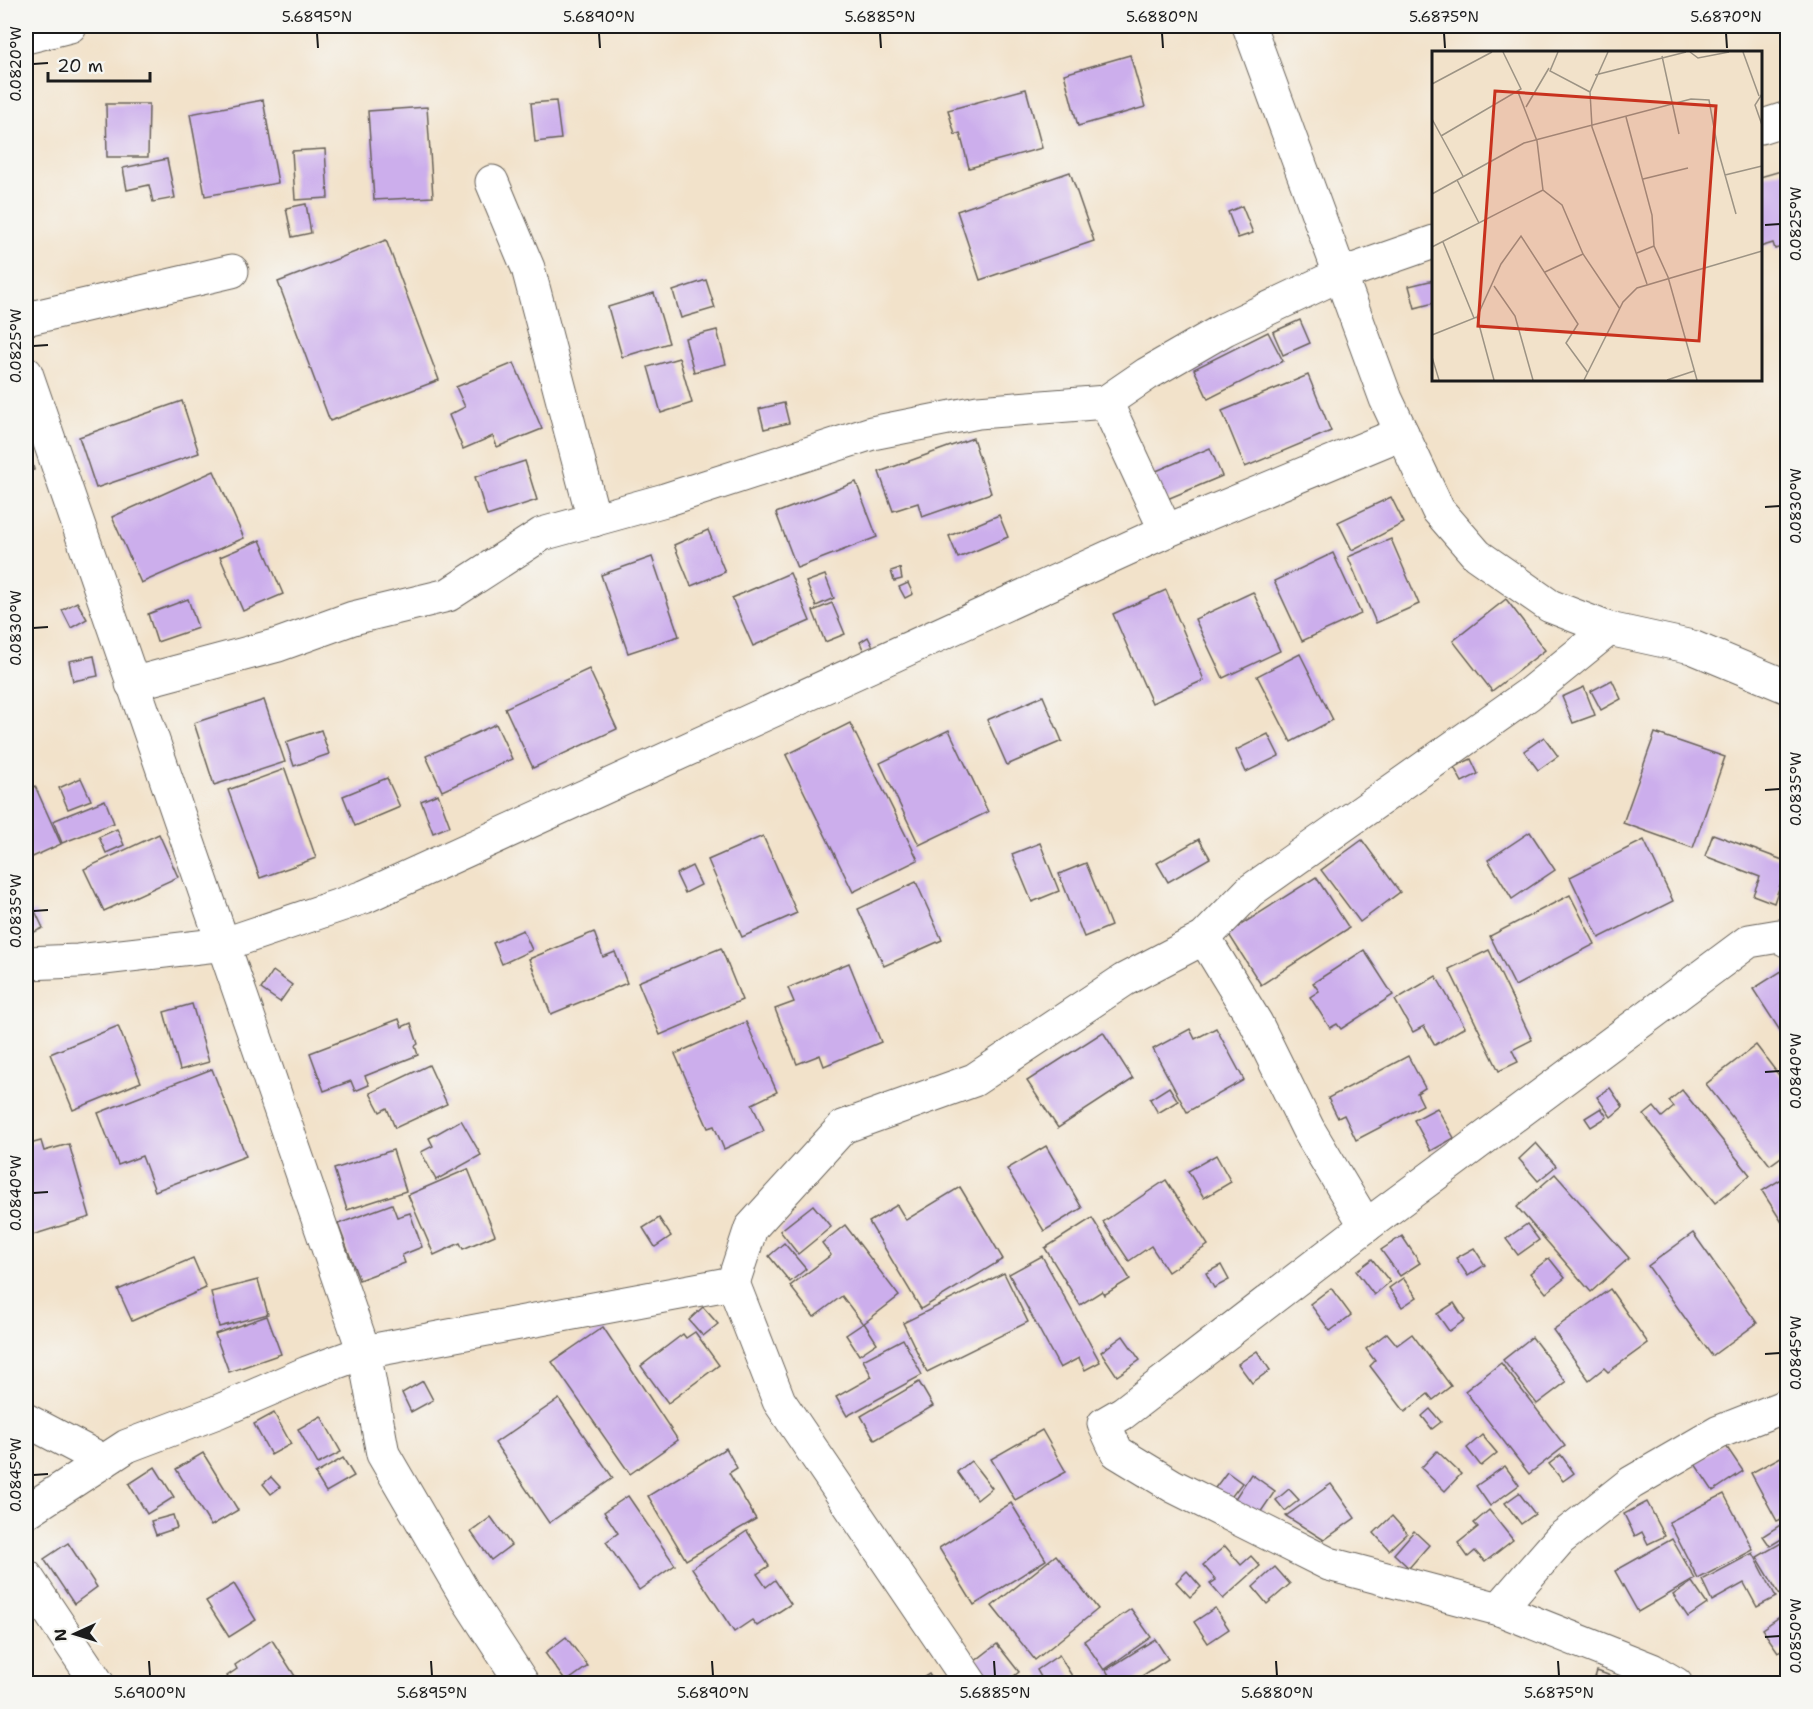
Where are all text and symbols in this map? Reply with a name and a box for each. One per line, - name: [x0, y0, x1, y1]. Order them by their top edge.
- text: 5.6895°N: [282, 7, 352, 27]
- text: 5.6890°N: [563, 7, 635, 27]
- text: 5.6885°N: [845, 7, 915, 27]
- text: 5.6880°N: [1126, 7, 1198, 27]
- text: 5.6875°N: [1409, 7, 1479, 27]
- text: 5.6870°N: [1690, 7, 1762, 27]
- text: 0.0820°W: [6, 26, 26, 102]
- scale bar: [48, 45, 150, 83]
- inset map: [1432, 51, 1762, 381]
- text: 20 m: [57, 54, 103, 78]
- text: 0.0825°W: [1786, 187, 1806, 261]
- text: 0.0825°W: [6, 309, 26, 383]
- text: 0.0830°W: [1786, 468, 1806, 544]
- text: 0.0830°W: [6, 590, 26, 666]
- text: 0.0835°W: [1786, 752, 1806, 826]
- text: 0.0835°W: [6, 874, 26, 948]
- text: 0.0840°W: [1786, 1033, 1806, 1109]
- text: 0.0840°W: [6, 1155, 26, 1231]
- text: 0.0845°W: [1786, 1316, 1806, 1390]
- text: 0.0845°W: [6, 1438, 26, 1512]
- text: 0.0850°W: [1786, 1598, 1806, 1674]
- north arrow: [45, 1604, 105, 1664]
- text: N: [50, 1628, 71, 1642]
- text: 5.6900°N: [114, 1683, 186, 1703]
- text: 5.6895°N: [397, 1683, 467, 1703]
- text: 5.6890°N: [677, 1683, 749, 1703]
- text: 5.6885°N: [960, 1683, 1030, 1703]
- text: 5.6880°N: [1241, 1683, 1313, 1703]
- text: 5.6875°N: [1524, 1683, 1594, 1703]

